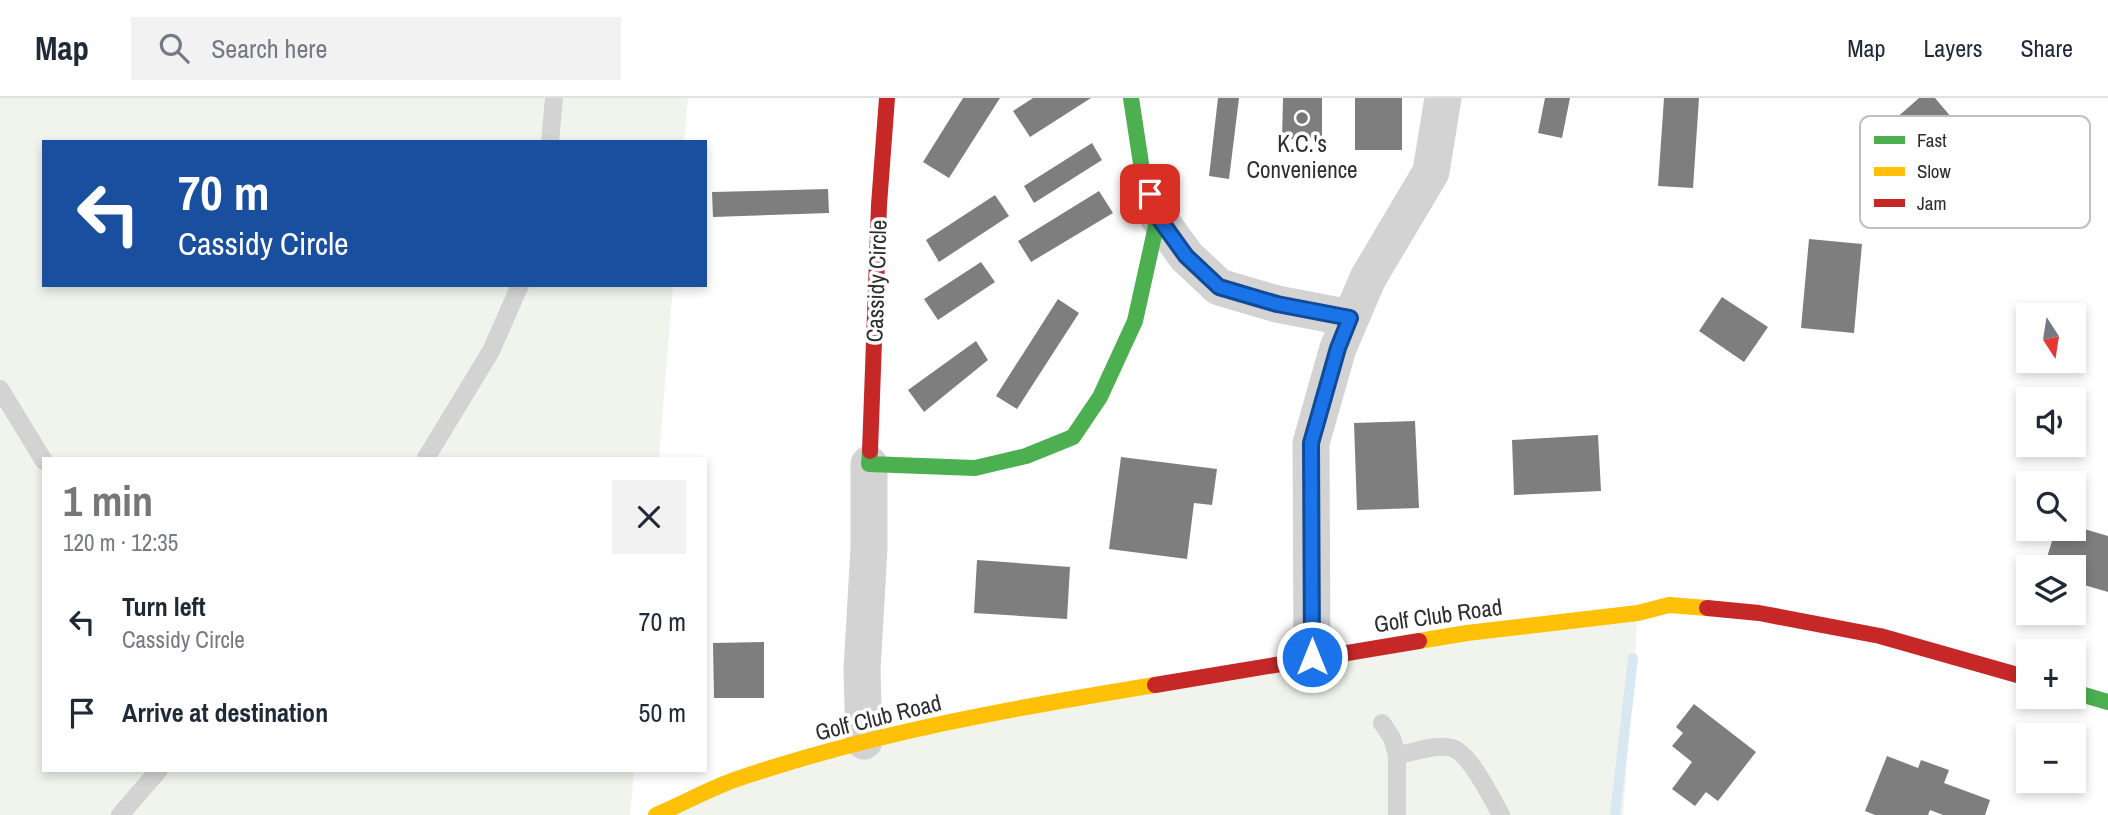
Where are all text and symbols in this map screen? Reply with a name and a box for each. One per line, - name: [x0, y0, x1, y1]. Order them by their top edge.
- search box: [131, 17, 621, 80]
- text: Map: [35, 26, 89, 70]
- icon: search: [155, 29, 193, 67]
- text: Search here: [211, 31, 327, 66]
- text: Map: [1847, 32, 1885, 64]
- text: Layers: [1923, 32, 1982, 64]
- text: Share: [2020, 32, 2073, 64]
- marker: K.C.'s Convenience: [1294, 110, 1310, 126]
- legend: [1860, 116, 2090, 228]
- text: Fast: [1917, 127, 1947, 153]
- place label: K.C.'s Convenience: [1246, 128, 1358, 185]
- text: Slow: [1917, 158, 1952, 184]
- text: 70 m: [178, 159, 270, 225]
- pin: [1120, 164, 1180, 224]
- icon: left: [63, 168, 154, 259]
- icon: arrive: [1131, 175, 1169, 213]
- text: Jam: [1917, 190, 1946, 216]
- street label: Cassidy Circle: [858, 219, 894, 343]
- text: Cassidy Circle: [178, 222, 349, 265]
- north arrow: [2016, 303, 2086, 373]
- map controls: [2016, 303, 2086, 793]
- button: sound: [2016, 387, 2086, 457]
- button: search: [2016, 471, 2086, 541]
- text: 1 min: [63, 473, 153, 529]
- button: close: [612, 480, 686, 554]
- text: 120 m · 12:35: [63, 527, 178, 558]
- button: layers: [2016, 555, 2086, 625]
- text: Turn left: [122, 589, 206, 624]
- street label: Golf Club Road: [1372, 591, 1504, 639]
- icon: left: [63, 603, 101, 641]
- text: 70 m: [639, 604, 686, 639]
- position arrow: [1275, 620, 1349, 694]
- text: Cassidy Circle: [122, 624, 245, 655]
- button: +: [2016, 639, 2086, 709]
- street label: Golf Club Road: [812, 686, 944, 748]
- icon: arrive: [63, 694, 101, 732]
- text: Arrive at destination: [122, 695, 328, 730]
- text: 50 m: [639, 695, 686, 730]
- button: −: [2016, 723, 2086, 793]

